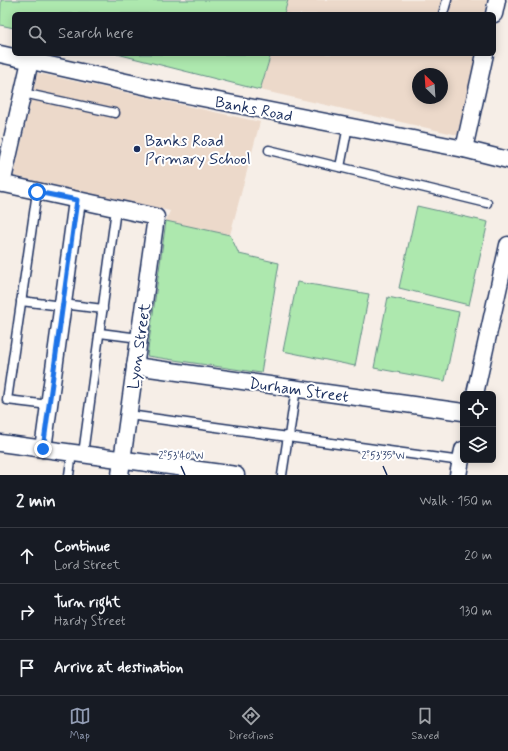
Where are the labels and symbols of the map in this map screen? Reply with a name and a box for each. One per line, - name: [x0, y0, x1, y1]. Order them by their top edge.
- north arrow: [412, 68, 448, 104]
- street label: Banks Road: [213, 92, 294, 127]
- place label: Banks Road Primary School: [145, 131, 251, 170]
- marker: Banks Road Primary School: [132, 144, 142, 154]
- route start: [28, 183, 46, 201]
- street label: Lyon Street: [123, 301, 156, 391]
- street label: Durham Street: [248, 373, 350, 408]
- route end: [34, 440, 52, 458]
- text: 2°53'40"W: [159, 449, 203, 463]
- text: 2°53'35"W: [361, 449, 405, 463]

